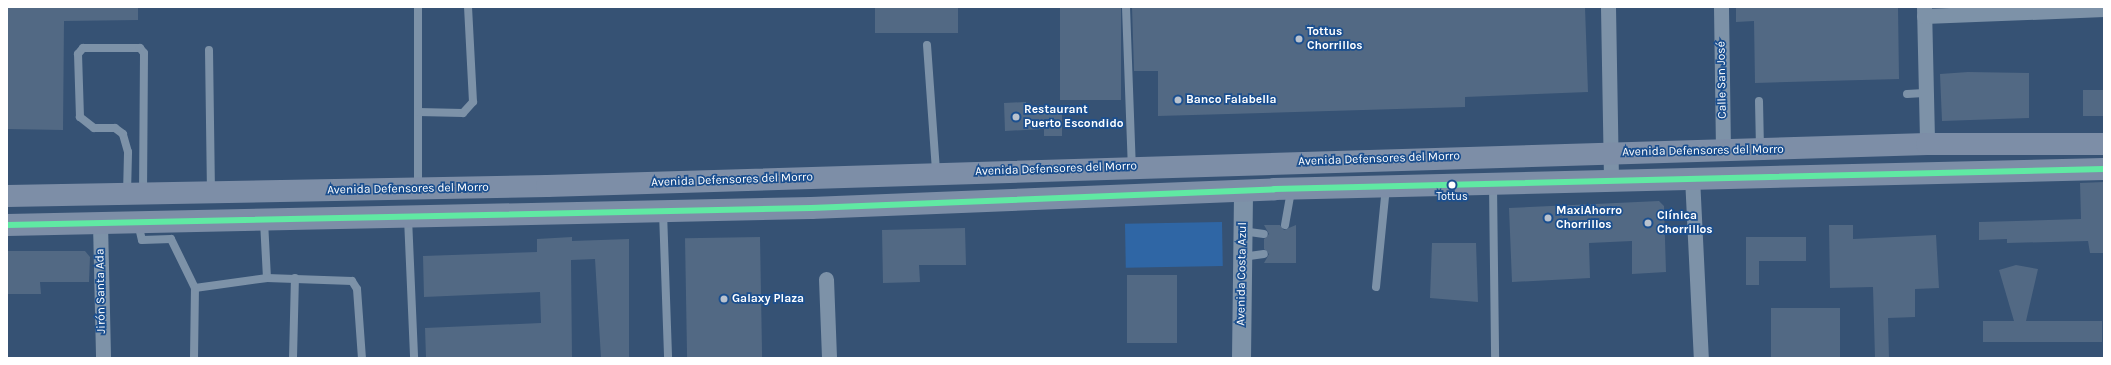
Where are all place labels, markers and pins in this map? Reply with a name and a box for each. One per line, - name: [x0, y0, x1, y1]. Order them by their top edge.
- place label: Tottus Chorrillos: [1307, 25, 1363, 53]
- marker: Tottus Chorrillos: [1294, 34, 1304, 44]
- place label: Banco Falabella: [1186, 93, 1276, 107]
- marker: Banco Falabella: [1173, 95, 1183, 105]
- place label: Restaurant Puerto Escondido: [1024, 103, 1124, 131]
- marker: Restaurant Puerto Escondido: [1011, 112, 1021, 122]
- marker: Tottus: [1447, 180, 1457, 190]
- place label: Tottus: [1436, 190, 1468, 204]
- place label: MaxiAhorro Chorrillos: [1556, 204, 1622, 232]
- place label: Clínica Chorrillos: [1657, 209, 1713, 237]
- marker: MaxiAhorro Chorrillos: [1543, 213, 1553, 223]
- marker: Clínica Chorrillos: [1642, 217, 1654, 229]
- place label: Galaxy Plaza: [732, 292, 804, 306]
- marker: Galaxy Plaza: [719, 294, 729, 304]

